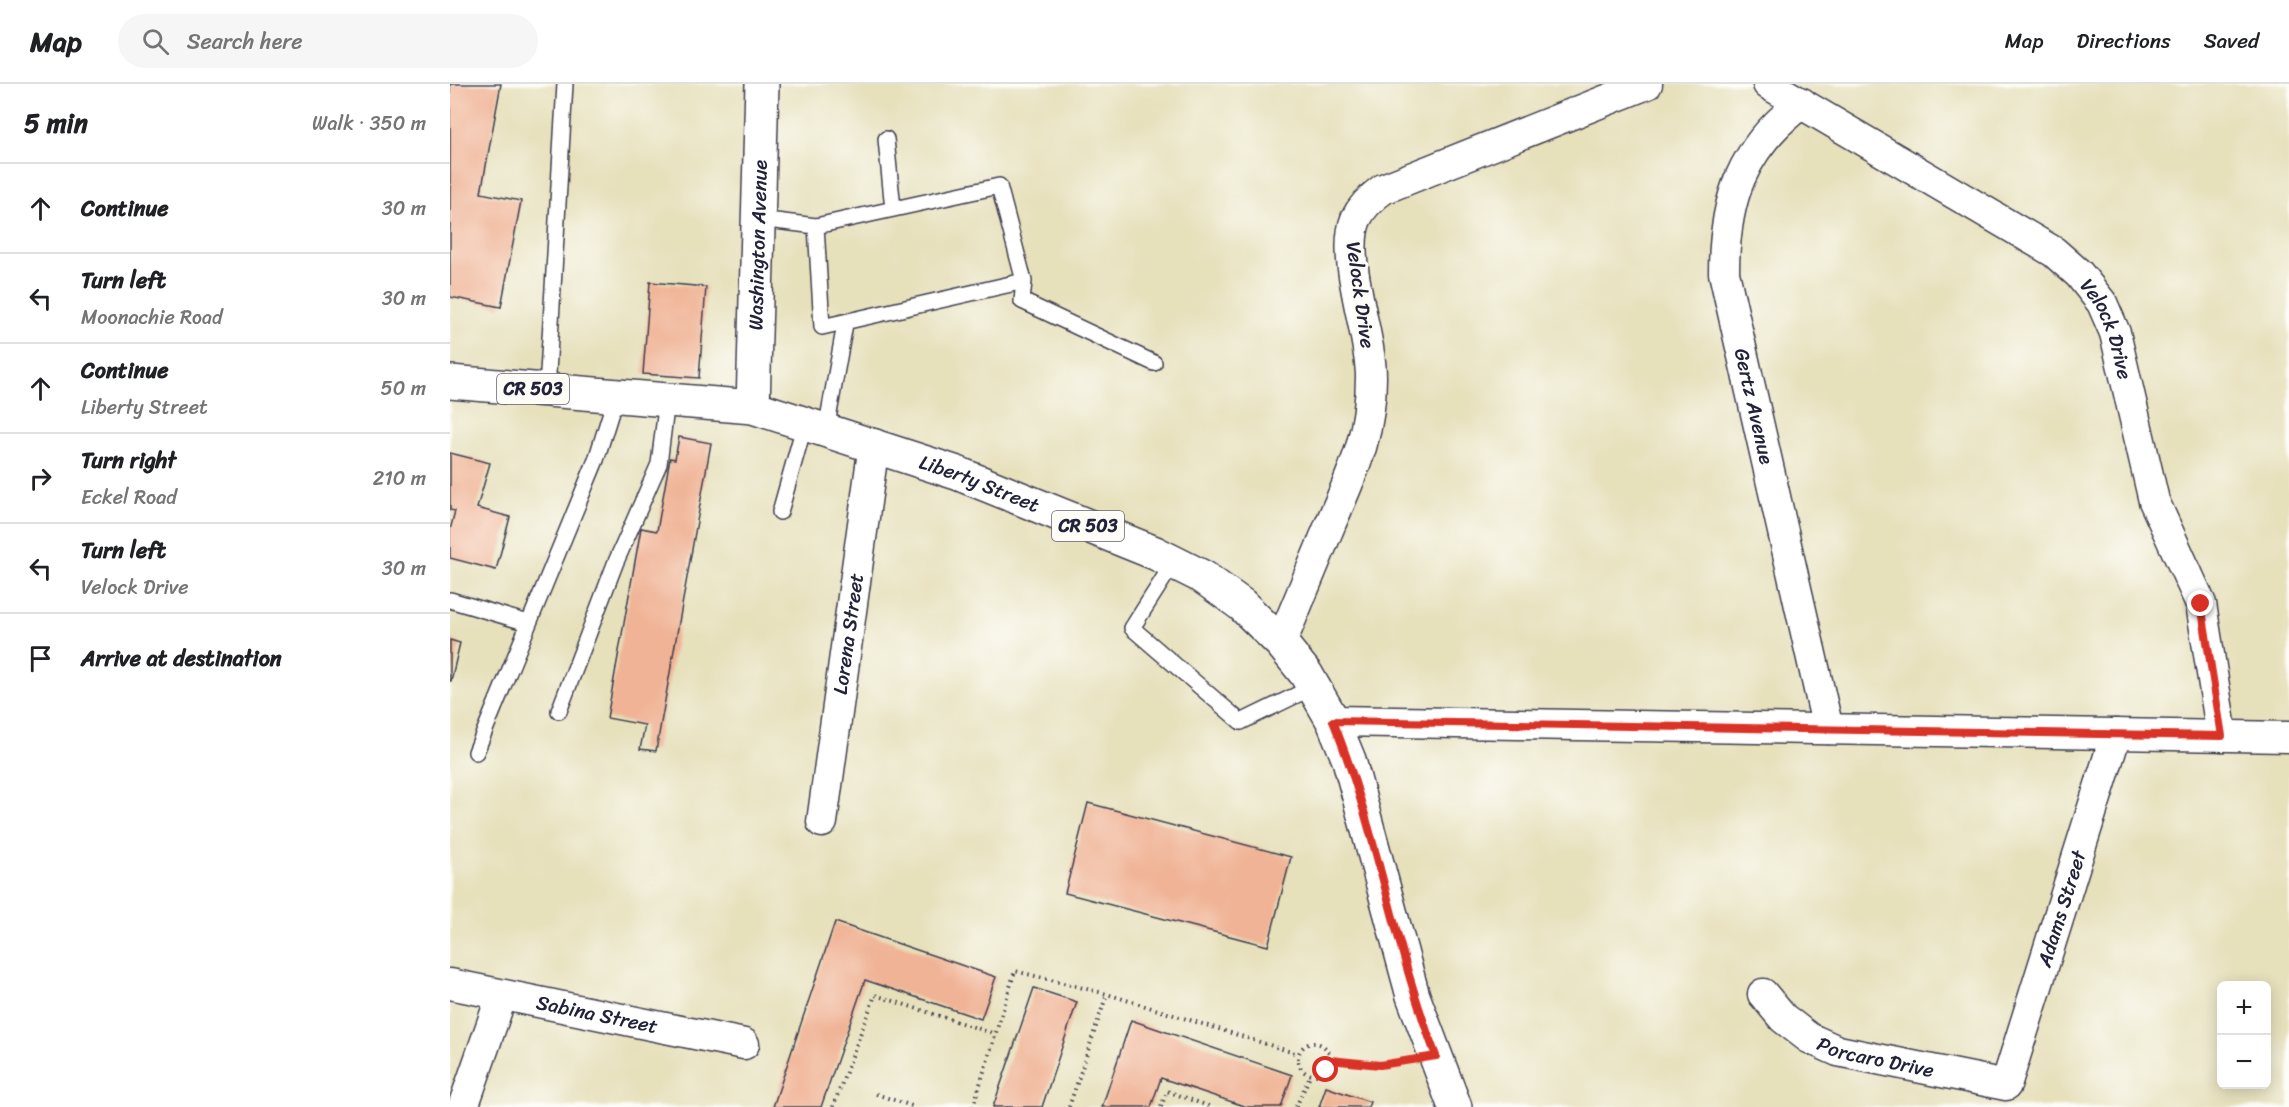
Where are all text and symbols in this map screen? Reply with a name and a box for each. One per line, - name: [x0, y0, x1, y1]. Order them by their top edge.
- search box: [118, 14, 538, 68]
- text: Map: [30, 17, 82, 66]
- text: Search here: [187, 22, 303, 61]
- text: Map: [2005, 22, 2043, 60]
- text: Directions: [2076, 22, 2171, 60]
- text: Saved: [2204, 22, 2259, 60]
- icon: search: [139, 25, 172, 58]
- text: 5 min: [24, 100, 88, 146]
- text: Walk · 350 m: [312, 106, 426, 141]
- street label: Washington Avenue: [738, 159, 778, 331]
- text: Continue: [81, 189, 169, 228]
- text: 30 m: [382, 191, 426, 226]
- icon: ahead: [24, 192, 57, 225]
- street label: Velock Drive: [1336, 239, 1385, 351]
- text: Turn left: [81, 261, 166, 300]
- street label: Velock Drive: [2071, 271, 2142, 383]
- text: 30 m: [382, 281, 426, 316]
- icon: left: [24, 282, 57, 315]
- text: Moonachie Road: [81, 300, 223, 335]
- street label: Gertz Avenue: [1724, 345, 1784, 468]
- text: Continue: [81, 351, 169, 390]
- text: 50 m: [381, 371, 426, 406]
- icon: ahead: [24, 372, 57, 405]
- road number: CR 503: [497, 374, 569, 404]
- text: Liberty Street: [81, 390, 208, 425]
- text: Turn right: [81, 441, 176, 480]
- street label: Liberty Street: [915, 445, 1045, 523]
- text: 210 m: [373, 461, 426, 496]
- icon: right: [24, 462, 57, 495]
- text: Eckel Road: [81, 480, 177, 515]
- road number: CR 503: [1052, 511, 1124, 541]
- text: Turn left: [81, 531, 166, 570]
- text: 30 m: [382, 551, 426, 586]
- icon: left: [24, 552, 57, 585]
- text: Velock Drive: [81, 570, 188, 605]
- street label: Lorena Street: [823, 571, 874, 697]
- route end: [2187, 590, 2213, 616]
- text: Arrive at destination: [81, 639, 282, 678]
- icon: arrive: [24, 642, 57, 675]
- street label: Adams Street: [2027, 845, 2097, 973]
- map controls: [2217, 981, 2271, 1089]
- button: +: [2217, 981, 2271, 1035]
- street label: Sabina Street: [533, 985, 661, 1044]
- street label: Porcaro Drive: [1811, 1027, 1937, 1088]
- button: −: [2217, 1035, 2271, 1089]
- route start: [1312, 1056, 1338, 1082]

